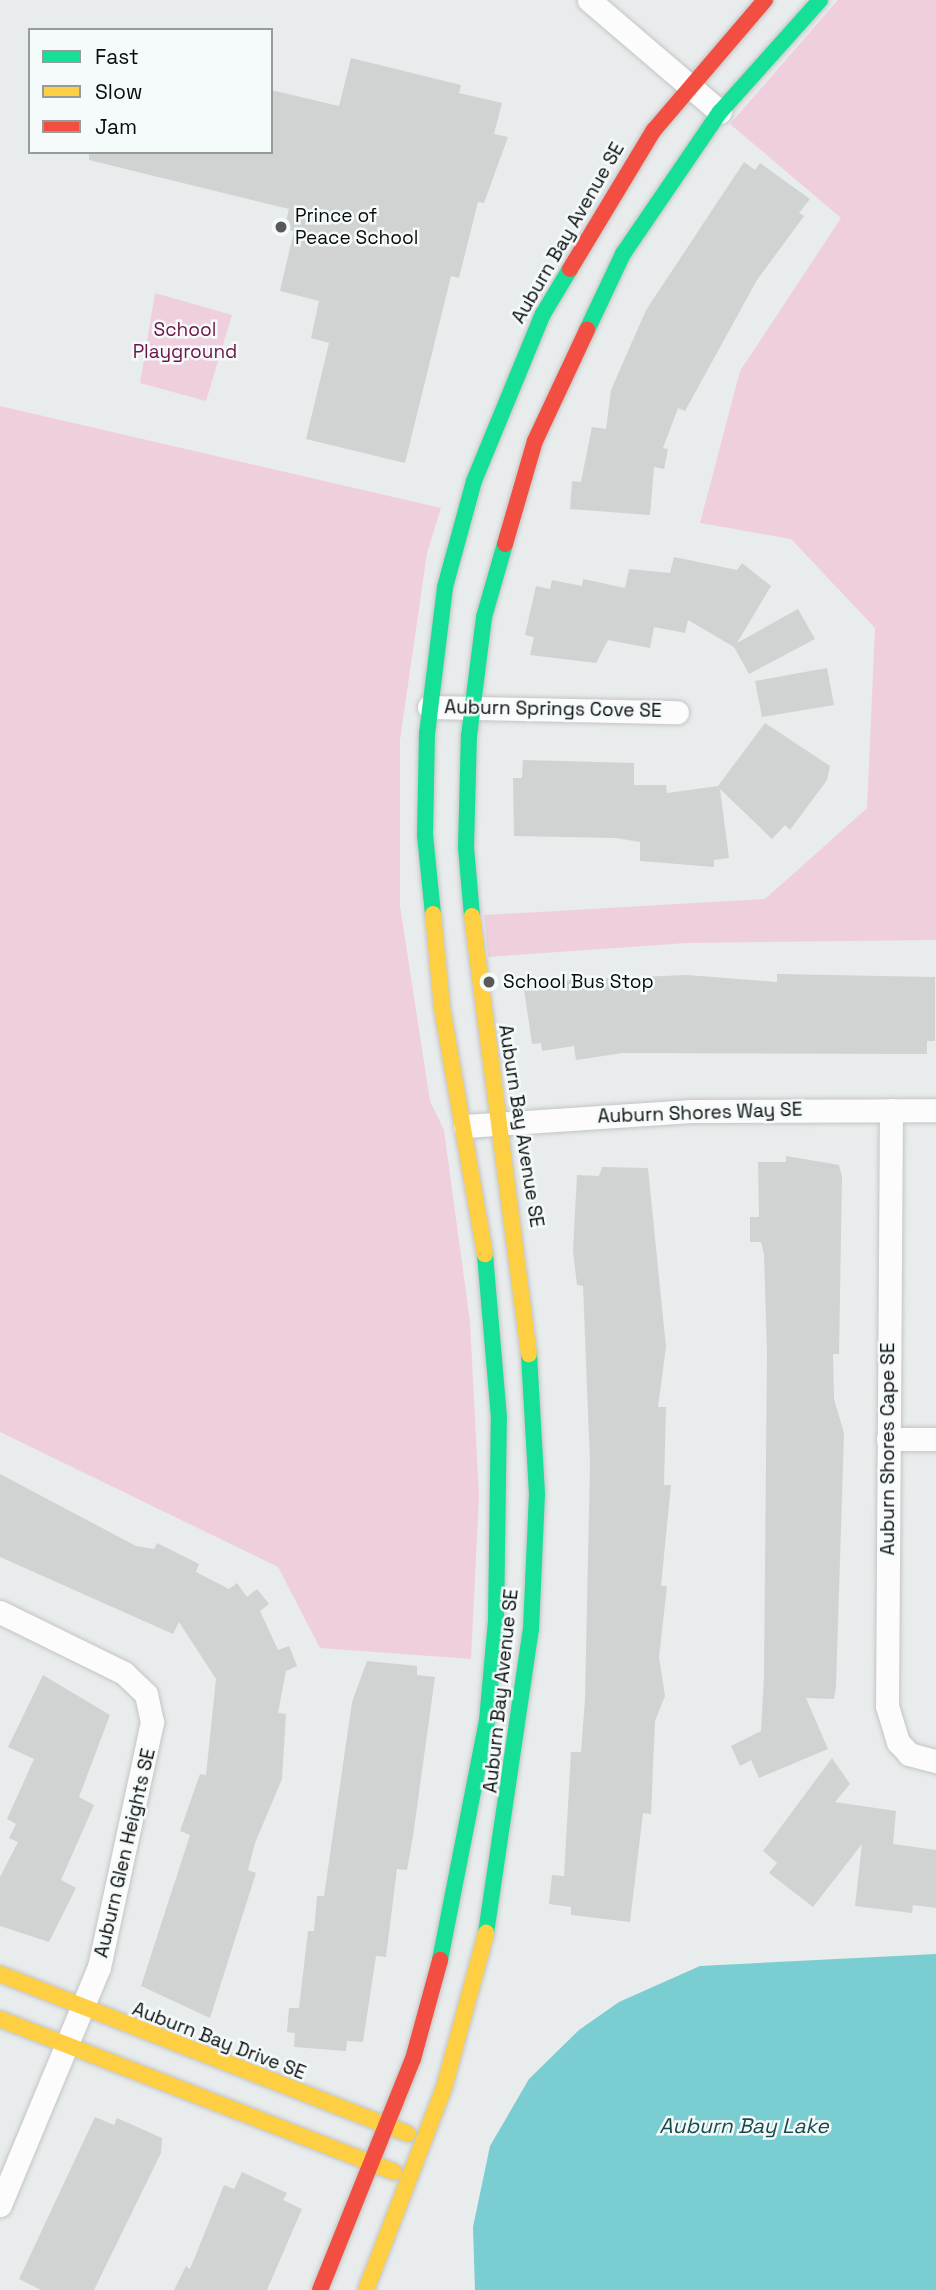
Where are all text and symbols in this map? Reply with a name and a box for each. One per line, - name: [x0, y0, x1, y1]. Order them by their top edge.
- legend: [28, 28, 273, 154]
- text: Fast: [95, 43, 139, 70]
- text: Slow: [95, 78, 143, 105]
- text: Jam: [95, 113, 137, 140]
- street label: Auburn Bay Avenue SE: [507, 138, 629, 328]
- place label: Prince of Peace School: [295, 205, 418, 249]
- marker: Prince of Peace School: [273, 219, 289, 235]
- park label: School Playground: [133, 319, 237, 363]
- street label: Auburn Springs Cove SE: [444, 696, 662, 722]
- place label: School Bus Stop: [503, 971, 654, 993]
- marker: School Bus Stop: [481, 974, 497, 990]
- street label: Auburn Bay Avenue SE: [494, 1023, 548, 1229]
- street label: Auburn Shores Way SE: [597, 1098, 803, 1128]
- street label: Auburn Shores Cape SE: [877, 1343, 899, 1555]
- street label: Auburn Bay Avenue SE: [479, 1588, 523, 1794]
- street label: Auburn Glen Heights SE: [90, 1746, 160, 1960]
- street label: Auburn Bay Drive SE: [129, 1997, 309, 2085]
- water label: Auburn Bay Lake: [659, 2113, 829, 2139]

